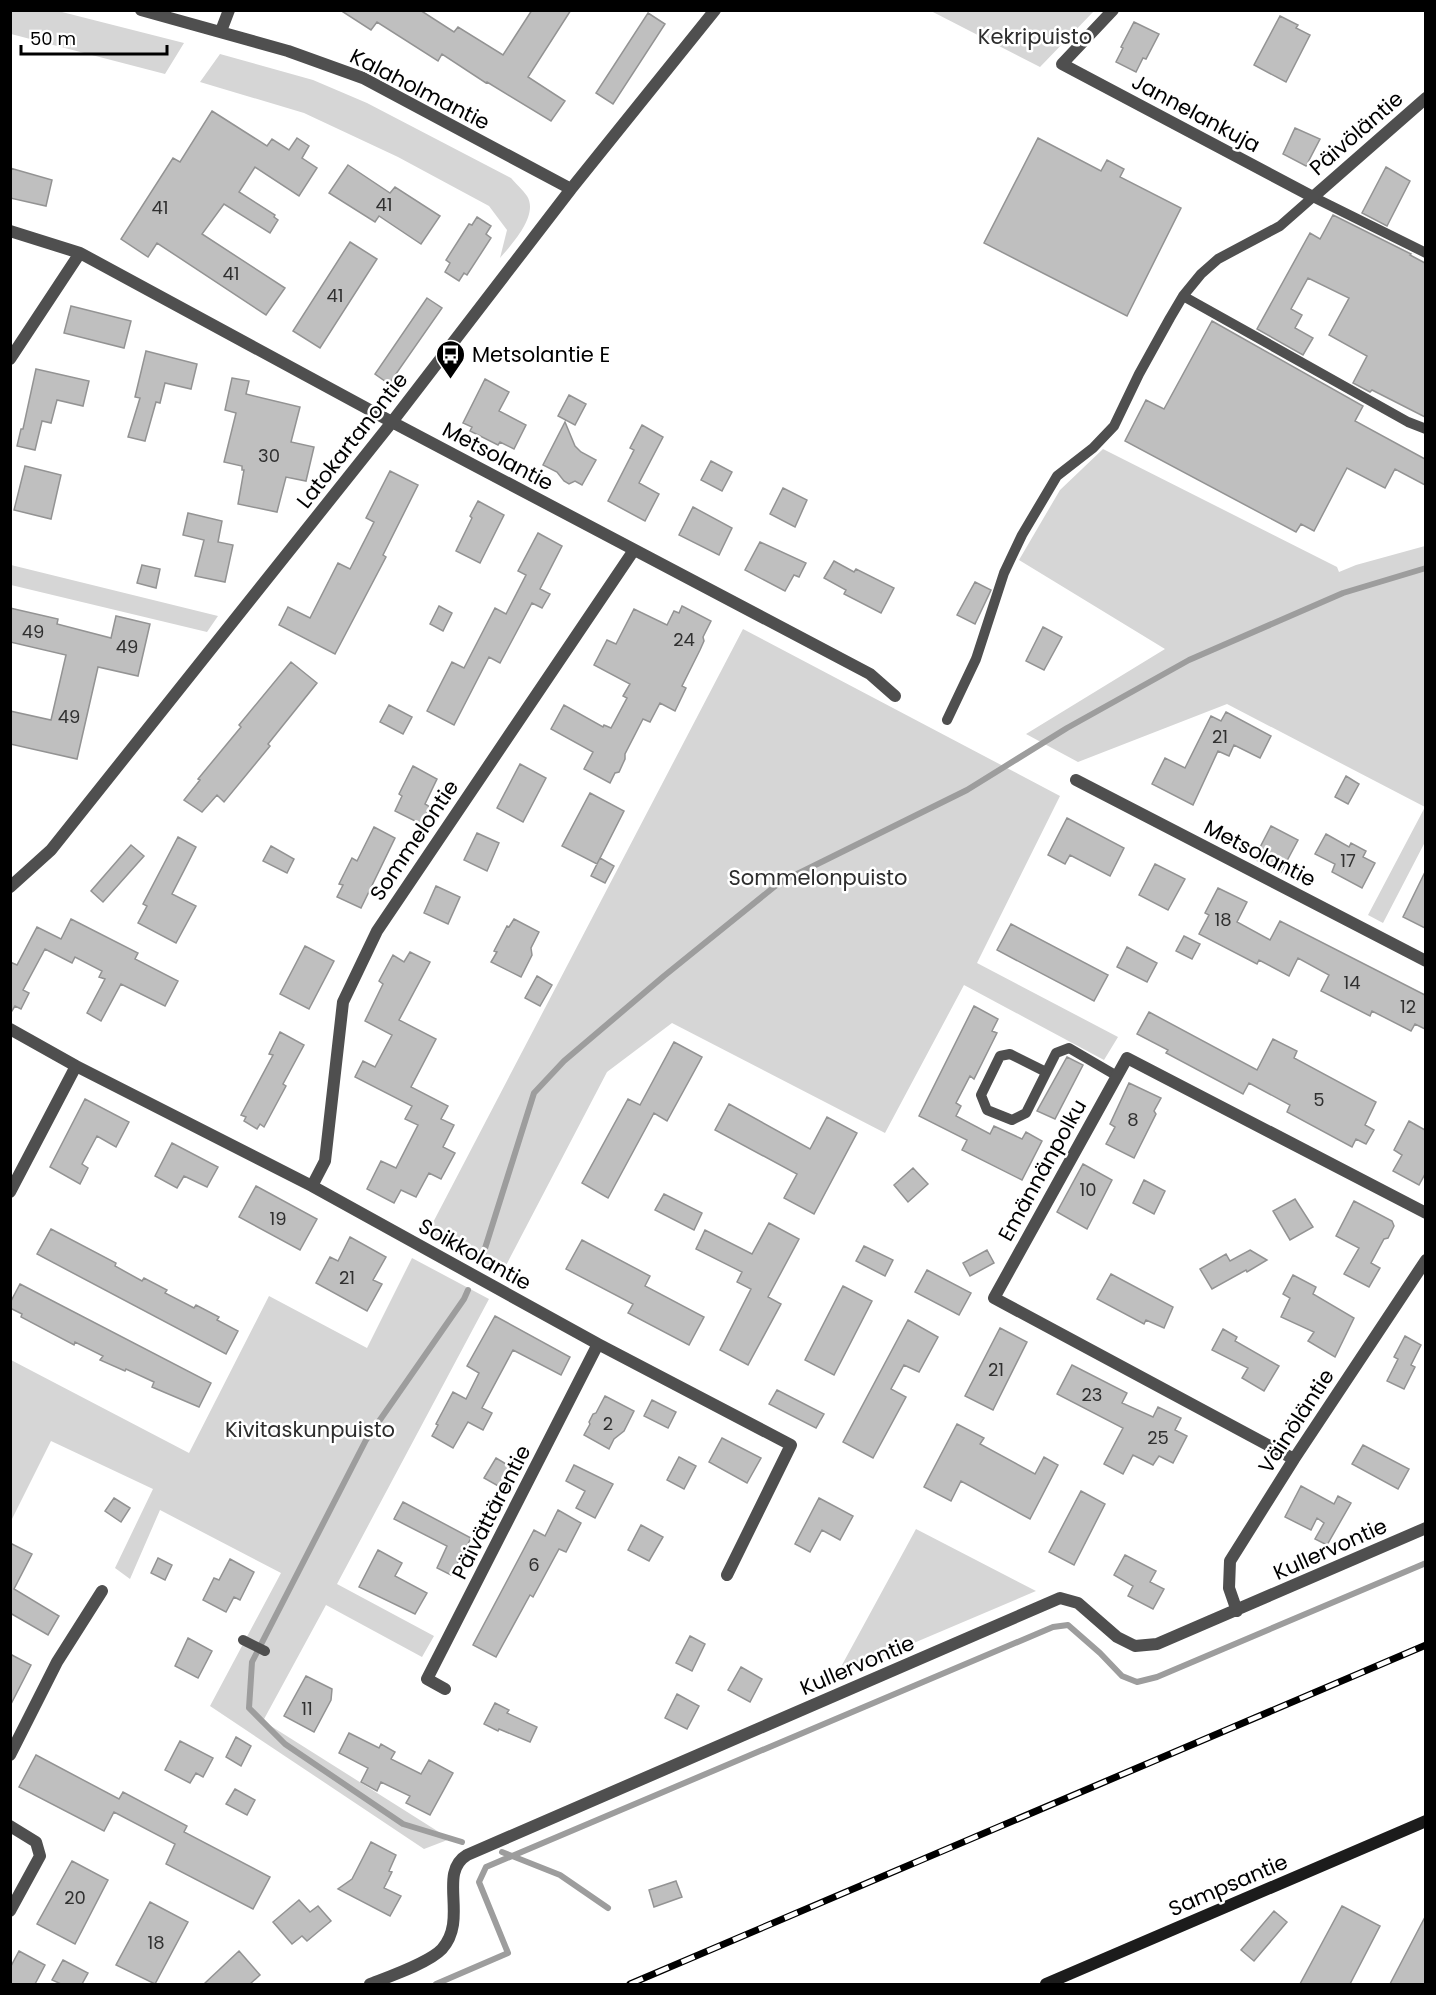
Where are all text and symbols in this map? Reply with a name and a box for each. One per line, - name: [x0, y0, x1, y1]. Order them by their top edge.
- scale bar: [21, 18, 166, 56]
- park label: Kekripuisto: [978, 22, 1092, 51]
- text: 50 m: [30, 26, 76, 51]
- street label: Kalaholmantie: [345, 41, 495, 137]
- street label: Jannelankuja: [1127, 67, 1265, 159]
- street label: Päivöläntie: [1303, 84, 1409, 182]
- house number: 41: [375, 192, 393, 217]
- house number: 41: [151, 195, 169, 220]
- house number: 41: [222, 261, 240, 286]
- house number: 41: [326, 283, 344, 308]
- bus stop icon: Metsolantie E: [435, 338, 467, 380]
- place label: Metsolantie E: [472, 340, 610, 369]
- street label: Latokartanontie: [290, 366, 414, 514]
- street label: Metsolantie: [437, 415, 559, 497]
- house number: 30: [258, 443, 280, 468]
- house number: 49: [22, 619, 44, 644]
- house number: 24: [673, 627, 695, 652]
- house number: 49: [116, 634, 138, 659]
- house number: 49: [58, 704, 80, 729]
- house number: 21: [1212, 724, 1228, 749]
- street label: Sommelontie: [363, 774, 465, 906]
- street label: Metsolantie: [1199, 812, 1321, 894]
- house number: 17: [1340, 848, 1356, 873]
- park label: Sommelonpuisto: [729, 863, 907, 892]
- house number: 18: [1214, 907, 1232, 932]
- house number: 14: [1343, 970, 1361, 995]
- house number: 12: [1400, 994, 1416, 1019]
- house number: 5: [1313, 1087, 1325, 1112]
- street label: Emännänpolku: [991, 1094, 1093, 1246]
- house number: 8: [1127, 1107, 1139, 1132]
- house number: 10: [1079, 1177, 1097, 1202]
- house number: 19: [269, 1206, 287, 1231]
- street label: Soikkolantie: [413, 1211, 537, 1297]
- house number: 21: [339, 1265, 355, 1290]
- house number: 21: [988, 1357, 1004, 1382]
- street label: Väinöläntie: [1251, 1363, 1341, 1479]
- house number: 23: [1082, 1382, 1102, 1407]
- house number: 2: [603, 1411, 613, 1436]
- park label: Kivitaskunpuisto: [225, 1415, 395, 1444]
- house number: 25: [1147, 1425, 1169, 1450]
- street label: Päivättärentie: [445, 1440, 537, 1584]
- street label: Kullervontie: [1269, 1511, 1391, 1587]
- house number: 6: [528, 1552, 540, 1577]
- street label: Kullervontie: [795, 1628, 919, 1702]
- house number: 11: [301, 1696, 313, 1721]
- street label: Sampsantie: [1164, 1847, 1292, 1923]
- house number: 20: [64, 1885, 86, 1910]
- house number: 18: [147, 1930, 165, 1955]

